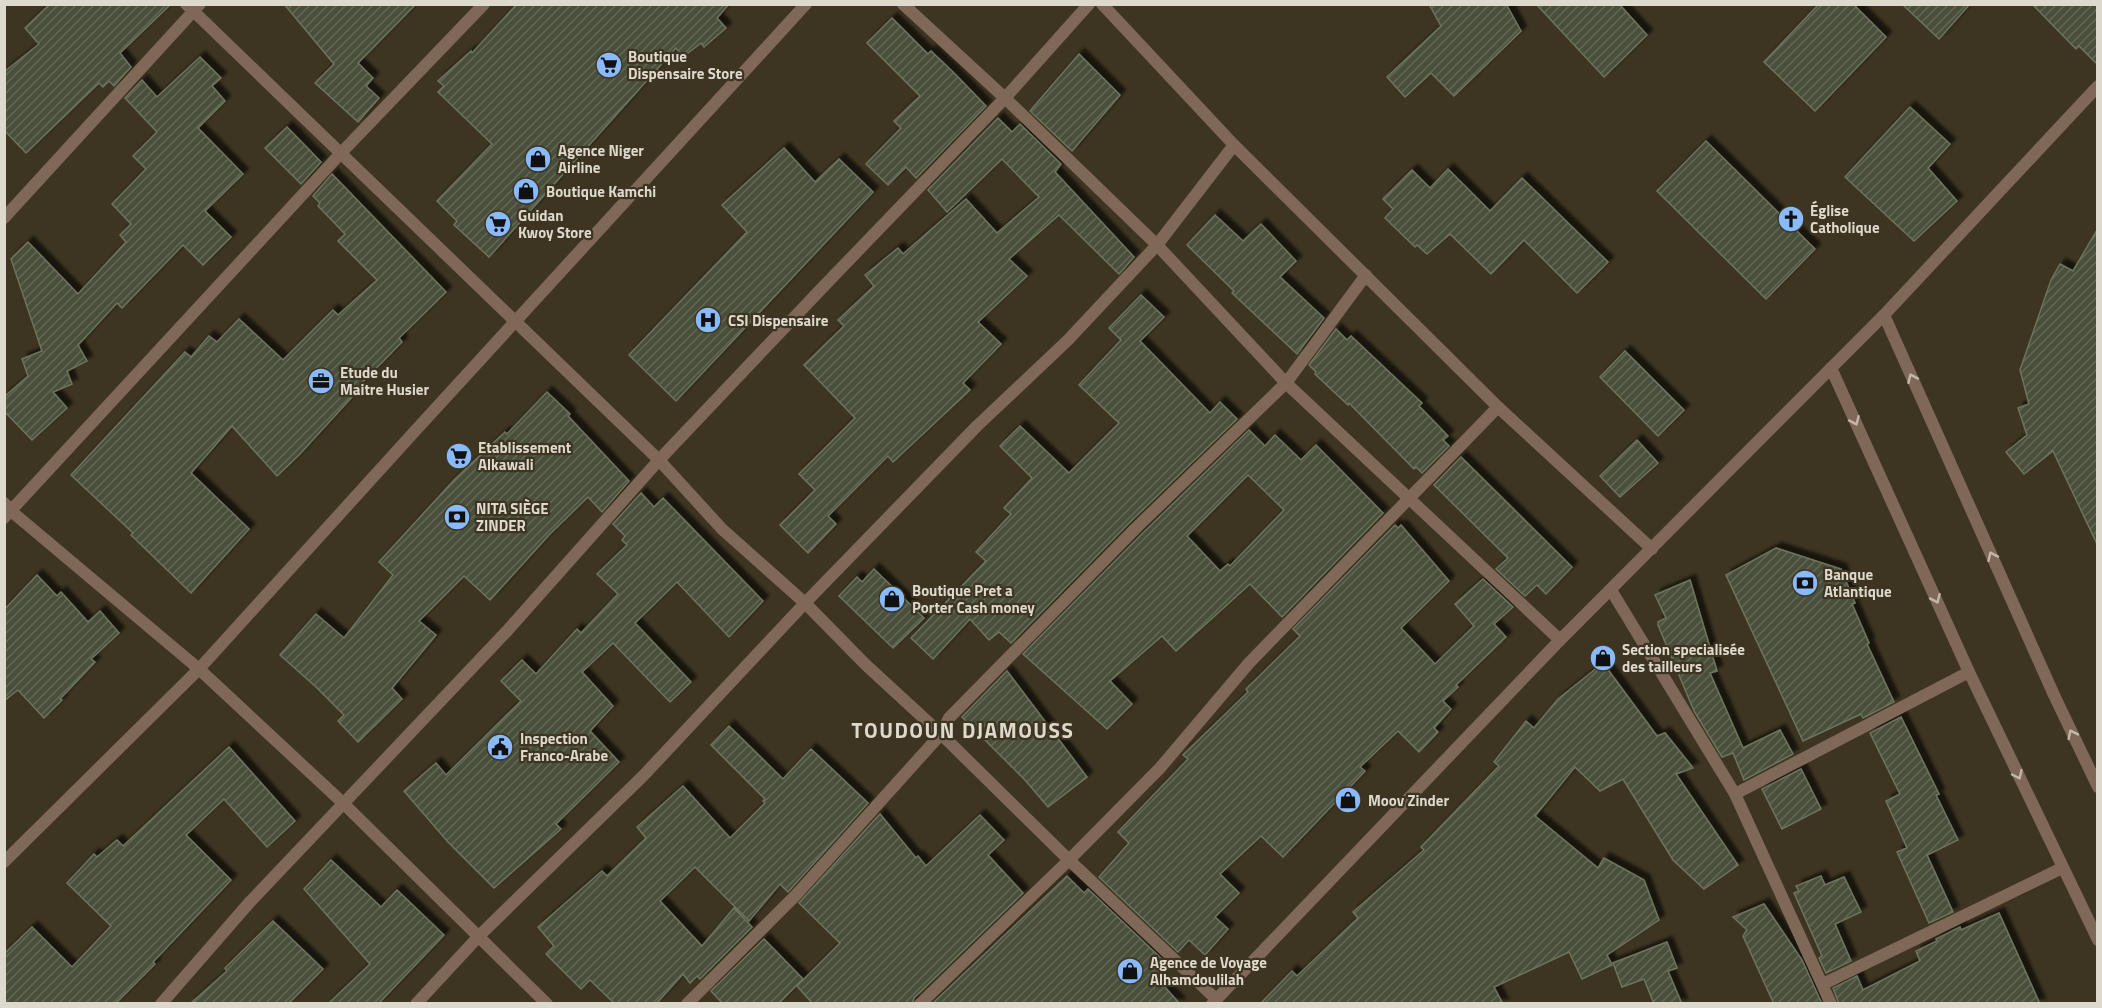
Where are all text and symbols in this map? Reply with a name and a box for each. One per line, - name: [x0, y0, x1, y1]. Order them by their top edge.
- place label: Boutique Dispensaire Store: [628, 45, 743, 85]
- supermarket icon: Boutique Dispensaire Store: [594, 50, 624, 80]
- place label: Agence Niger Airline: [558, 139, 644, 179]
- shop icon: Agence Niger Airline: [523, 144, 553, 174]
- shop icon: Boutique Kamchi: [511, 176, 541, 206]
- place label: Boutique Kamchi: [546, 180, 656, 203]
- place label: Église Catholique: [1810, 199, 1880, 239]
- place label: Guidan Kwoy Store: [518, 204, 592, 244]
- church icon: Église Catholique: [1776, 204, 1806, 234]
- supermarket icon: Guidan Kwoy Store: [483, 209, 513, 239]
- hospital icon: CSI Dispensaire: [693, 305, 723, 335]
- place label: CSI Dispensaire: [728, 309, 829, 332]
- place label: Etude du Maitre Husier: [340, 361, 429, 401]
- office icon: Etude du Maitre Husier: [306, 366, 336, 396]
- one-way arrow: [1907, 374, 1919, 385]
- one-way arrow: [1848, 415, 1860, 426]
- place label: Etablissement Alkawali: [478, 436, 572, 476]
- supermarket icon: Etablissement Alkawali: [444, 441, 474, 471]
- place label: NITA SIÈGE ZINDER: [476, 497, 549, 537]
- bank icon: NITA SIÈGE ZINDER: [442, 502, 472, 532]
- one-way arrow: [1987, 552, 1999, 563]
- place label: Banque Atlantique: [1824, 563, 1892, 603]
- bank icon: Banque Atlantique: [1790, 568, 1820, 598]
- place label: Boutique Pret a Porter Cash money: [912, 579, 1035, 619]
- shop icon: Boutique Pret a Porter Cash money: [877, 584, 907, 614]
- one-way arrow: [1928, 592, 1940, 603]
- place label: Section specialisée des tailleurs: [1622, 638, 1745, 678]
- shop icon: Section specialisée des tailleurs: [1588, 643, 1618, 673]
- district label: TOUDOUN DJAMOUSS: [852, 714, 1074, 746]
- place label: Inspection Franco-Arabe: [520, 727, 608, 767]
- one-way arrow: [2068, 729, 2080, 740]
- public building icon: Inspection Franco-Arabe: [485, 732, 515, 762]
- one-way arrow: [2010, 769, 2022, 780]
- shop icon: Moov Zinder: [1333, 785, 1363, 815]
- place label: Moov Zinder: [1368, 789, 1449, 812]
- place label: Agence de Voyage Alhamdoulilah: [1150, 951, 1267, 991]
- shop icon: Agence de Voyage Alhamdoulilah: [1115, 956, 1145, 986]

